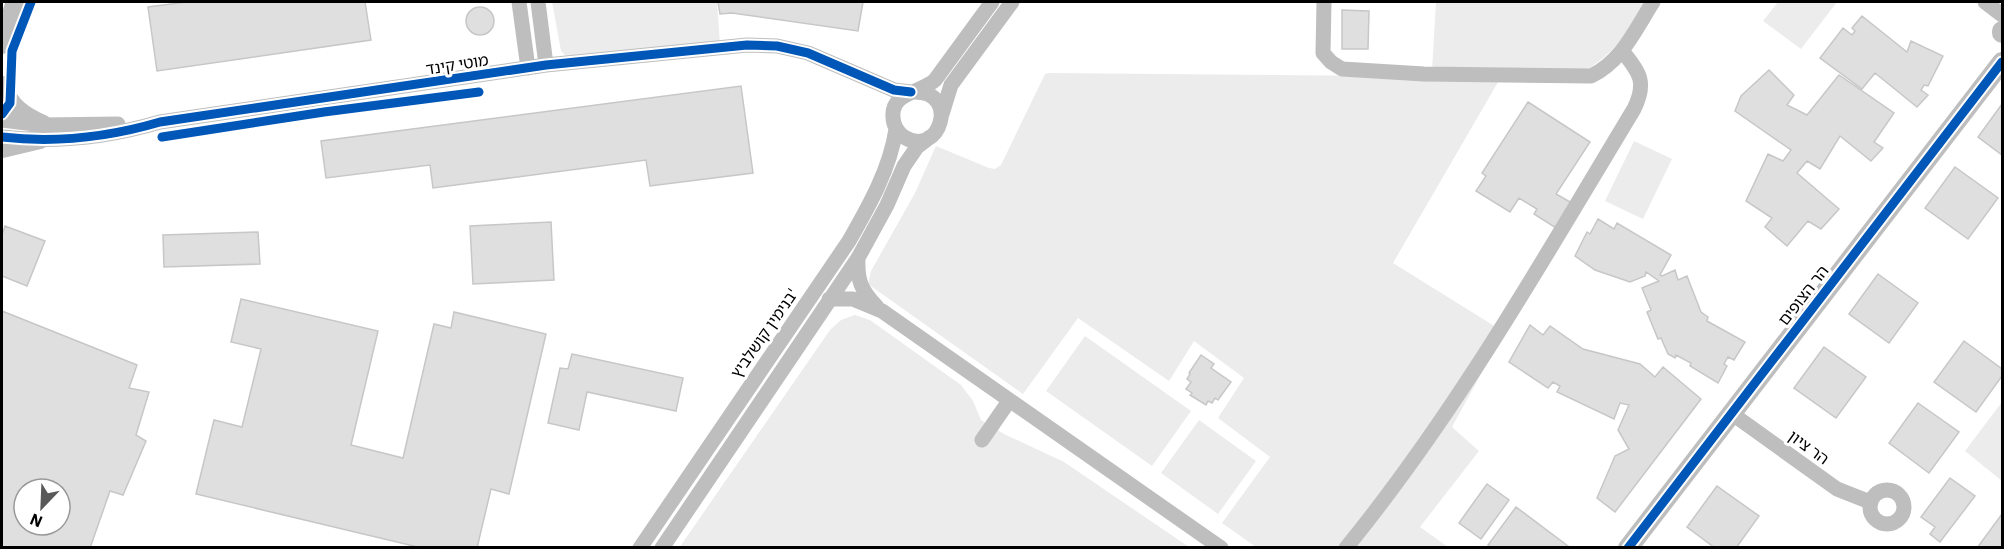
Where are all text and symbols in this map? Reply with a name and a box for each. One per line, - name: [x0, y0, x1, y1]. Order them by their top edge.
- street label: מוטי קינד: [424, 49, 490, 79]
- street label: הר הצופים: [1773, 261, 1833, 329]
- street label: בנימין קושלביץ': [726, 285, 802, 381]
- street label: הר ציון: [1785, 426, 1833, 468]
- north arrow: [12, 477, 72, 537]
- text: N: [27, 509, 45, 532]

